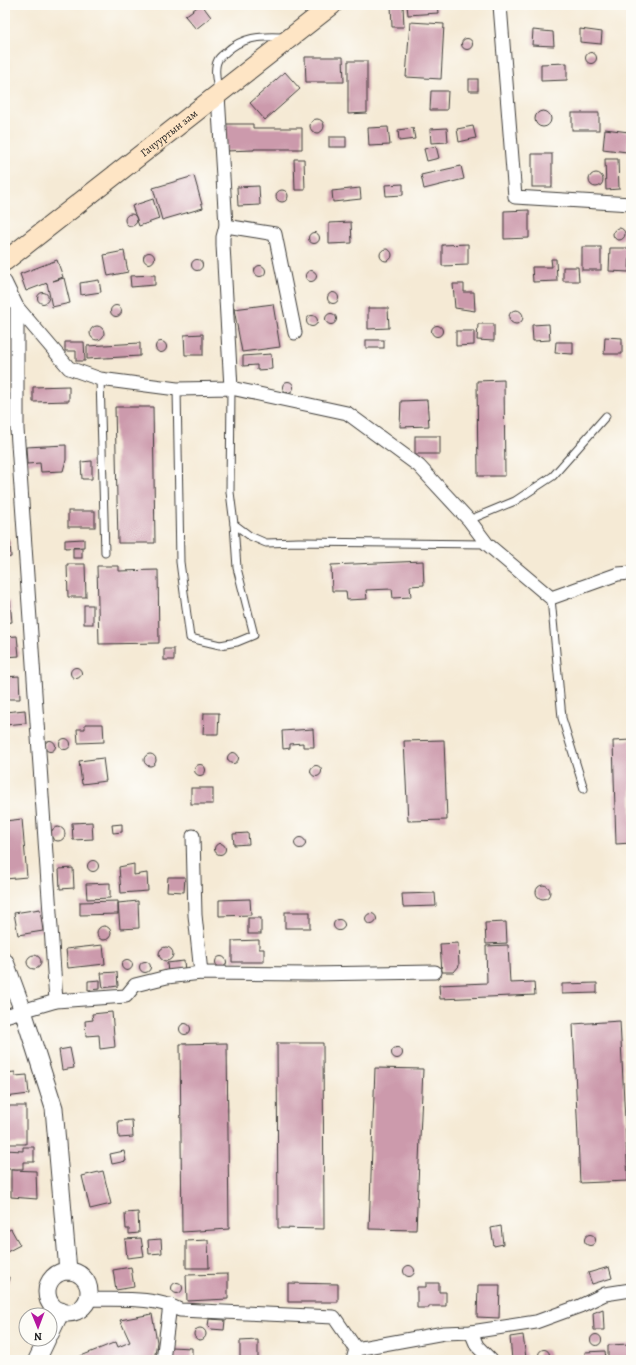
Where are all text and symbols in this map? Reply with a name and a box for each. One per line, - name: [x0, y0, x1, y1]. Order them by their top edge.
- street label: Гачууртын зам: [137, 106, 201, 160]
- north arrow: [18, 1307, 58, 1347]
- text: N: [34, 1329, 42, 1344]

